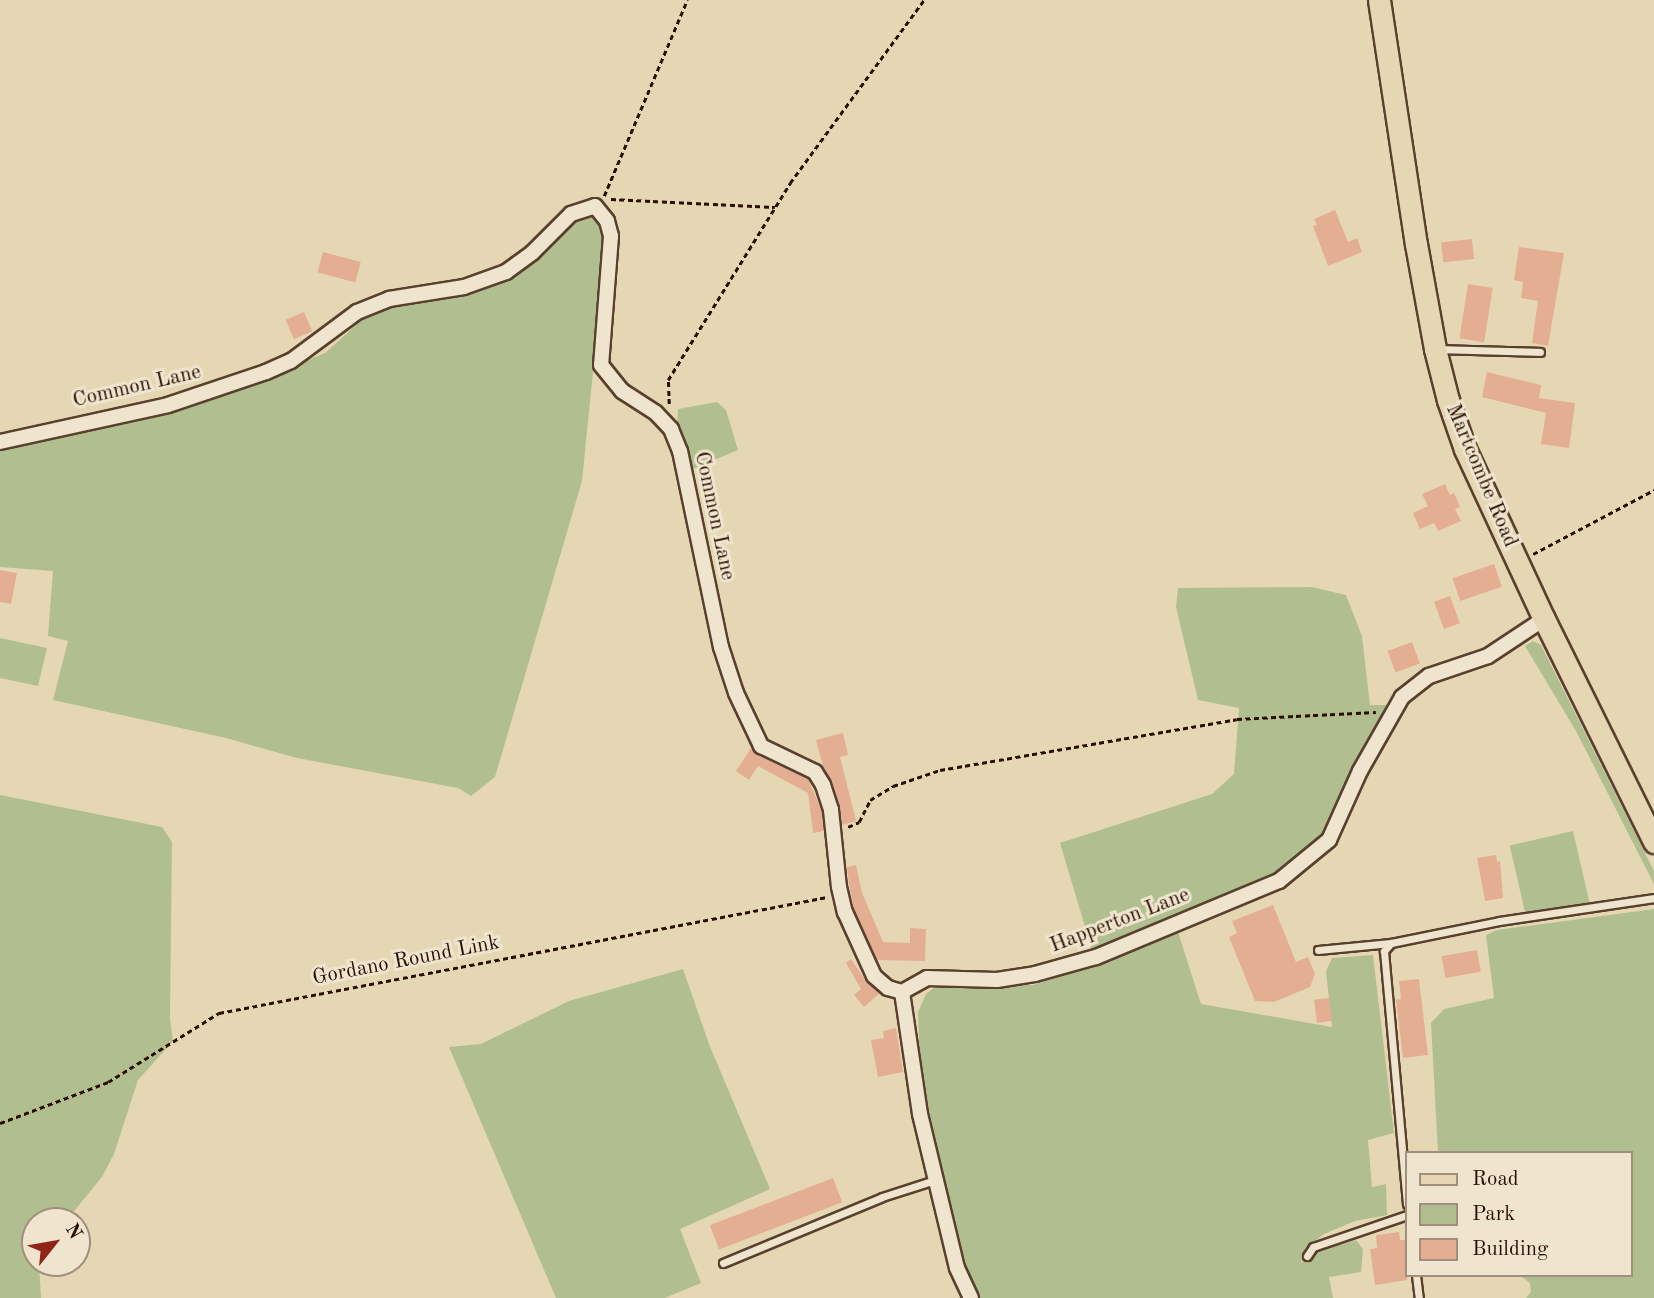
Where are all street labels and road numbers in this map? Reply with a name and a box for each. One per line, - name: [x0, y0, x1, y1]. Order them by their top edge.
- street label: Common Lane: [70, 360, 204, 414]
- street label: Martcombe Road: [1439, 401, 1523, 551]
- street label: Common Lane: [688, 449, 740, 583]
- street label: Happerton Lane: [1047, 883, 1193, 959]
- street label: Gordano Round Link: [310, 931, 502, 991]

